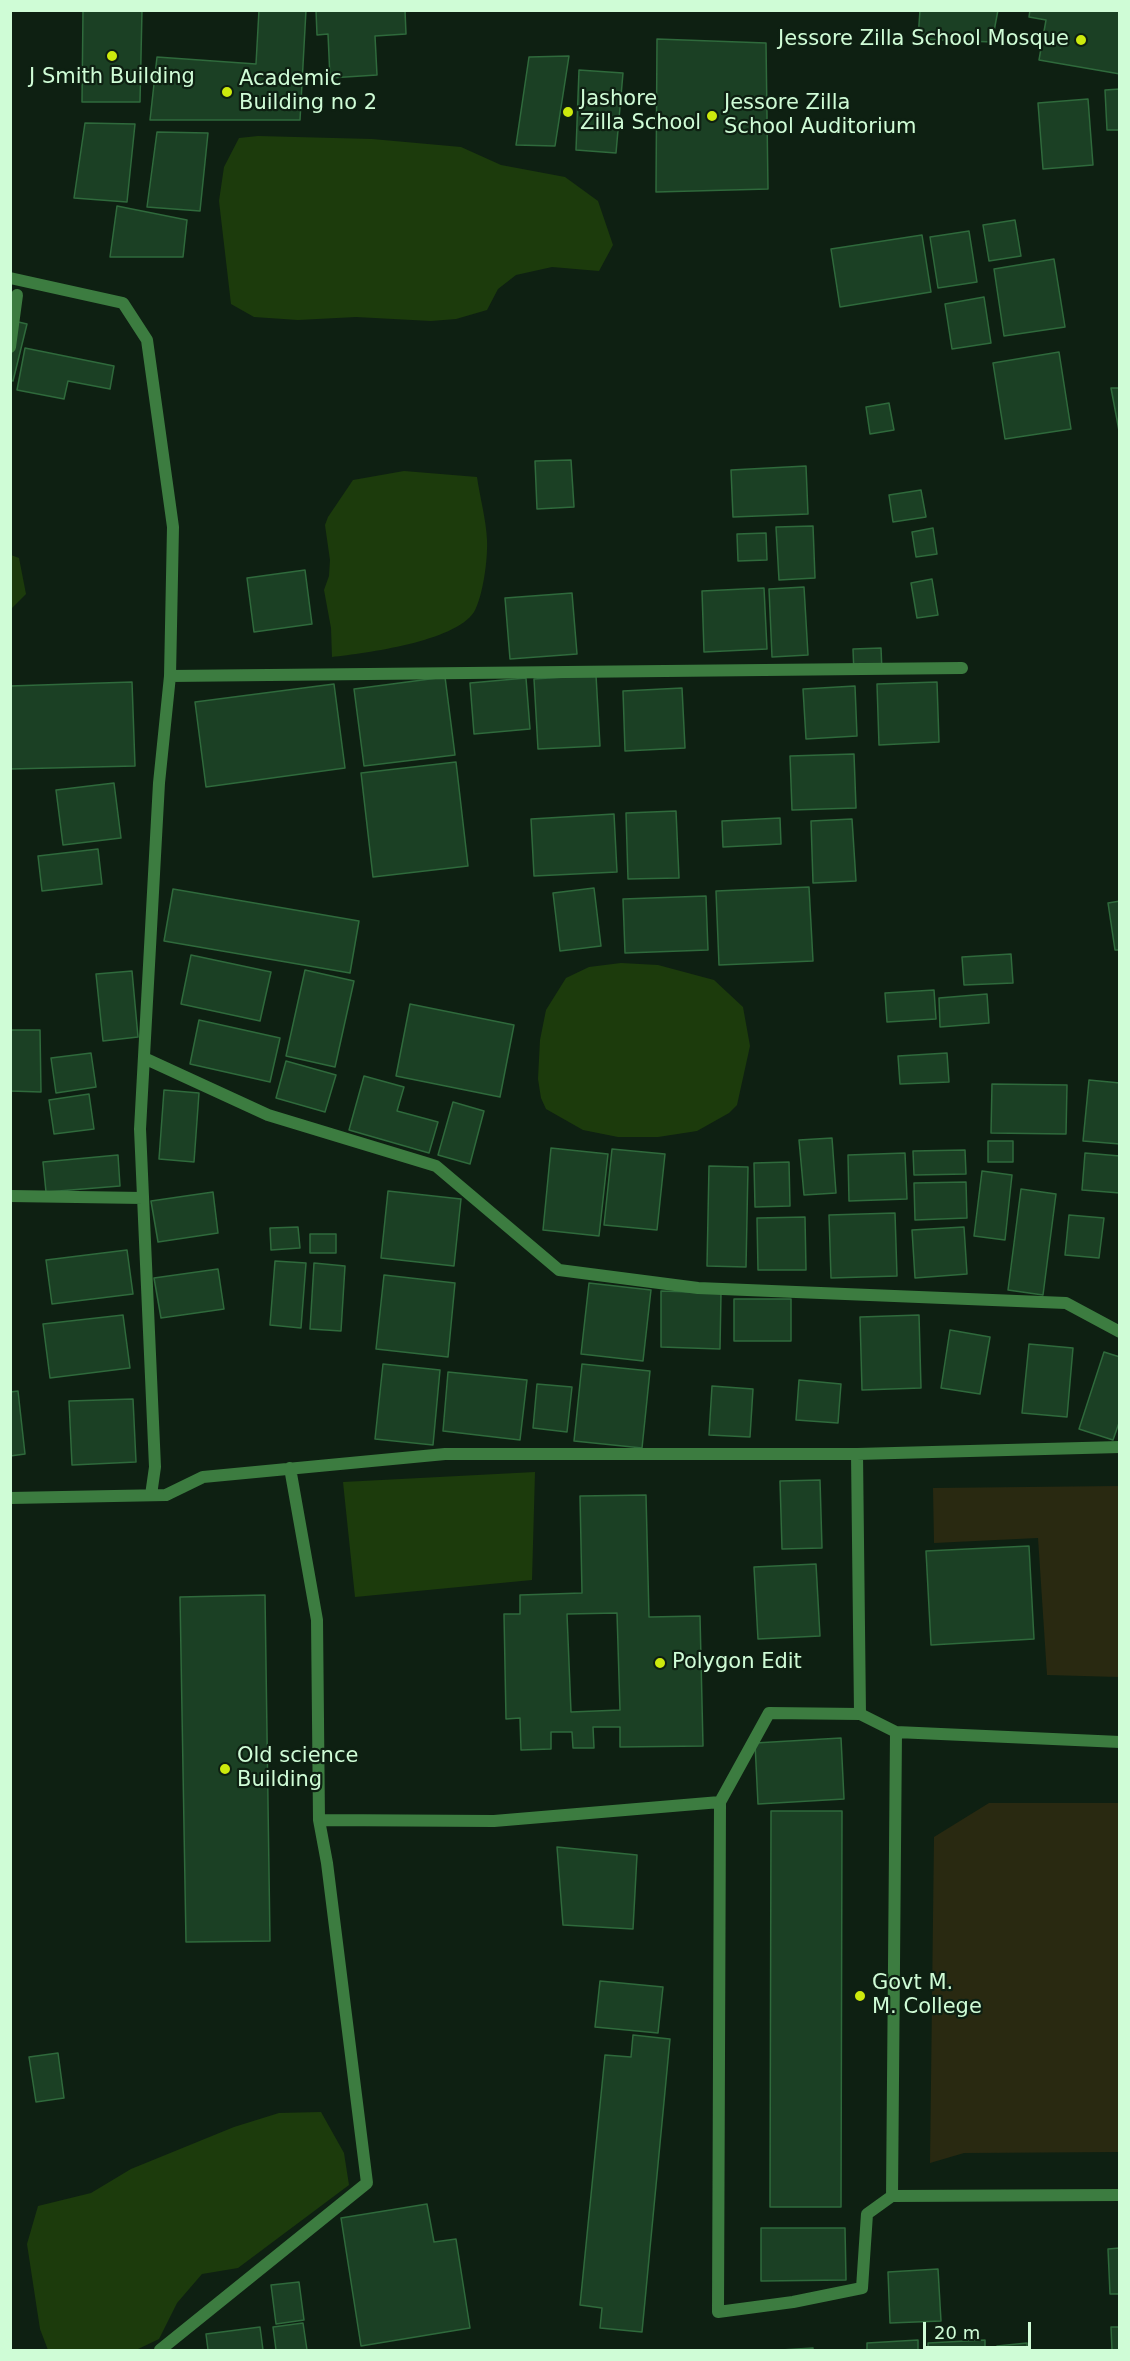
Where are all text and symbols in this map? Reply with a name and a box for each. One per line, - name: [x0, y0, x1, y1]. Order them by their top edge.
- place label: Jessore Zilla School Mosque: [778, 27, 1069, 53]
- marker: Jessore Zilla School Mosque: [1074, 33, 1088, 47]
- marker: J Smith Building: [105, 49, 119, 63]
- place label: J Smith Building: [29, 65, 195, 91]
- place label: Academic Building no 2: [239, 67, 377, 117]
- marker: Academic Building no 2: [220, 85, 234, 99]
- place label: Jashore Zilla School: [580, 87, 701, 137]
- place label: Jessore Zilla School Auditorium: [724, 91, 917, 141]
- marker: Jashore Zilla School: [561, 105, 575, 119]
- marker: Jessore Zilla School Auditorium: [705, 109, 719, 123]
- place label: Polygon Edit: [672, 1650, 802, 1676]
- marker: Polygon Edit: [653, 1656, 667, 1670]
- place label: Old science Building: [237, 1744, 358, 1794]
- marker: Old science Building: [218, 1762, 232, 1776]
- place label: Govt M. M. College: [872, 1971, 982, 2021]
- marker: Govt M. M. College: [853, 1989, 867, 2003]
- scale bar: [926, 2310, 1034, 2348]
- text: 20 m: [934, 2322, 980, 2343]

